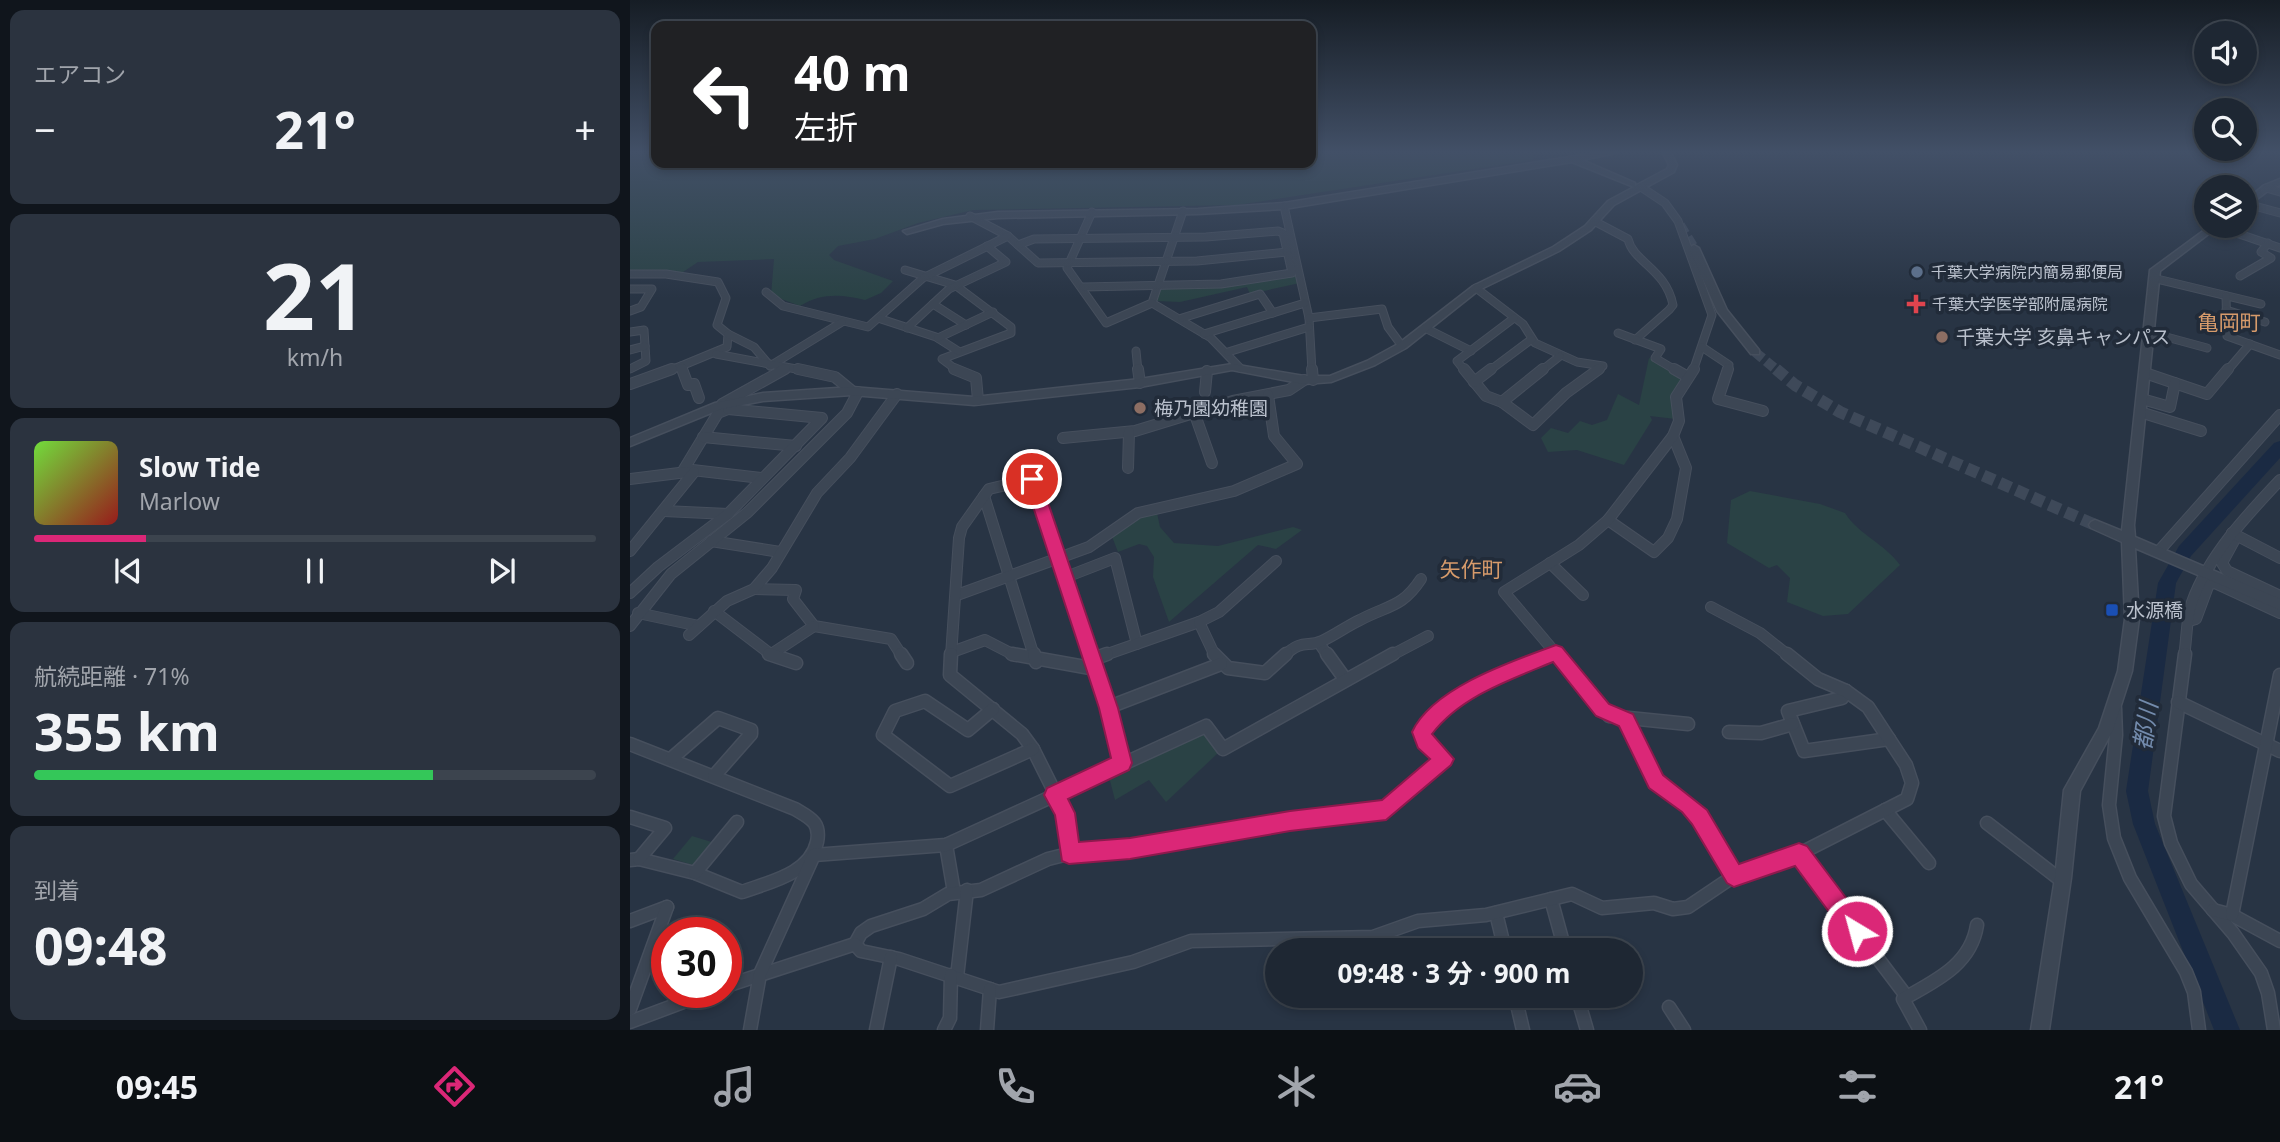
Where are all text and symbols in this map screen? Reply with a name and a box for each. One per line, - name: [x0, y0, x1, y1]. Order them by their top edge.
- map controls: [2194, 21, 2257, 238]
- button: sound: [2194, 21, 2257, 84]
- text: 40 m: [794, 39, 911, 105]
- icon: left: [679, 49, 770, 140]
- text: エアコン: [34, 58, 126, 90]
- text: 21°: [274, 93, 356, 164]
- button: search: [2194, 98, 2257, 161]
- text: −: [34, 103, 56, 155]
- text: +: [574, 103, 596, 155]
- text: 左折: [794, 105, 858, 148]
- button: layers: [2194, 175, 2257, 238]
- text: 21: [263, 233, 367, 357]
- place label: 千葉大学病院内簡易郵便局: [1931, 261, 2123, 283]
- marker: 千葉大学病院内簡易郵便局: [1909, 264, 1925, 280]
- place label: 千葉大学医学部附属病院: [1932, 293, 2108, 315]
- marker: 千葉大学医学部附属病院: [1906, 294, 1926, 314]
- district label: 亀岡町: [2198, 308, 2261, 336]
- place label: 千葉大学 亥鼻キャンパス: [1956, 324, 2170, 350]
- marker: 千葉大学 亥鼻キャンパス: [1934, 329, 1950, 345]
- text: km/h: [287, 341, 343, 373]
- place label: 梅乃園幼稚園: [1154, 395, 1268, 421]
- marker: 梅乃園幼稚園: [1132, 400, 1148, 416]
- text: Slow Tide: [139, 449, 261, 485]
- pin: [1002, 449, 1062, 509]
- icon: arrive: [1013, 460, 1051, 498]
- text: Marlow: [139, 485, 220, 517]
- icon: previous: [109, 552, 147, 590]
- icon: pause: [296, 552, 334, 590]
- icon: next: [483, 552, 521, 590]
- district label: 矢作町: [1440, 555, 1503, 583]
- place label: 水源橋: [2126, 597, 2183, 623]
- marker: 水源橋: [2104, 602, 2120, 618]
- text: 航続距離 · 71%: [34, 660, 190, 692]
- text: 355 km: [34, 695, 220, 766]
- water label: 都川: [2125, 697, 2165, 752]
- text: 到着: [34, 874, 80, 906]
- position arrow: [1820, 894, 1894, 968]
- text: 09:48: [34, 909, 168, 980]
- speed limit sign: 30: [651, 917, 742, 1008]
- text: 09:48 · 3 分 · 900 m: [1338, 955, 1570, 991]
- icon: directions: [430, 1062, 479, 1111]
- icon: music: [710, 1062, 759, 1111]
- icon: phone: [991, 1062, 1040, 1111]
- icon: climate: [1272, 1062, 1321, 1111]
- icon: car: [1553, 1062, 1602, 1111]
- icon: filters: [1833, 1062, 1882, 1111]
- text: 09:45: [116, 1065, 198, 1108]
- text: 21°: [2114, 1065, 2164, 1108]

